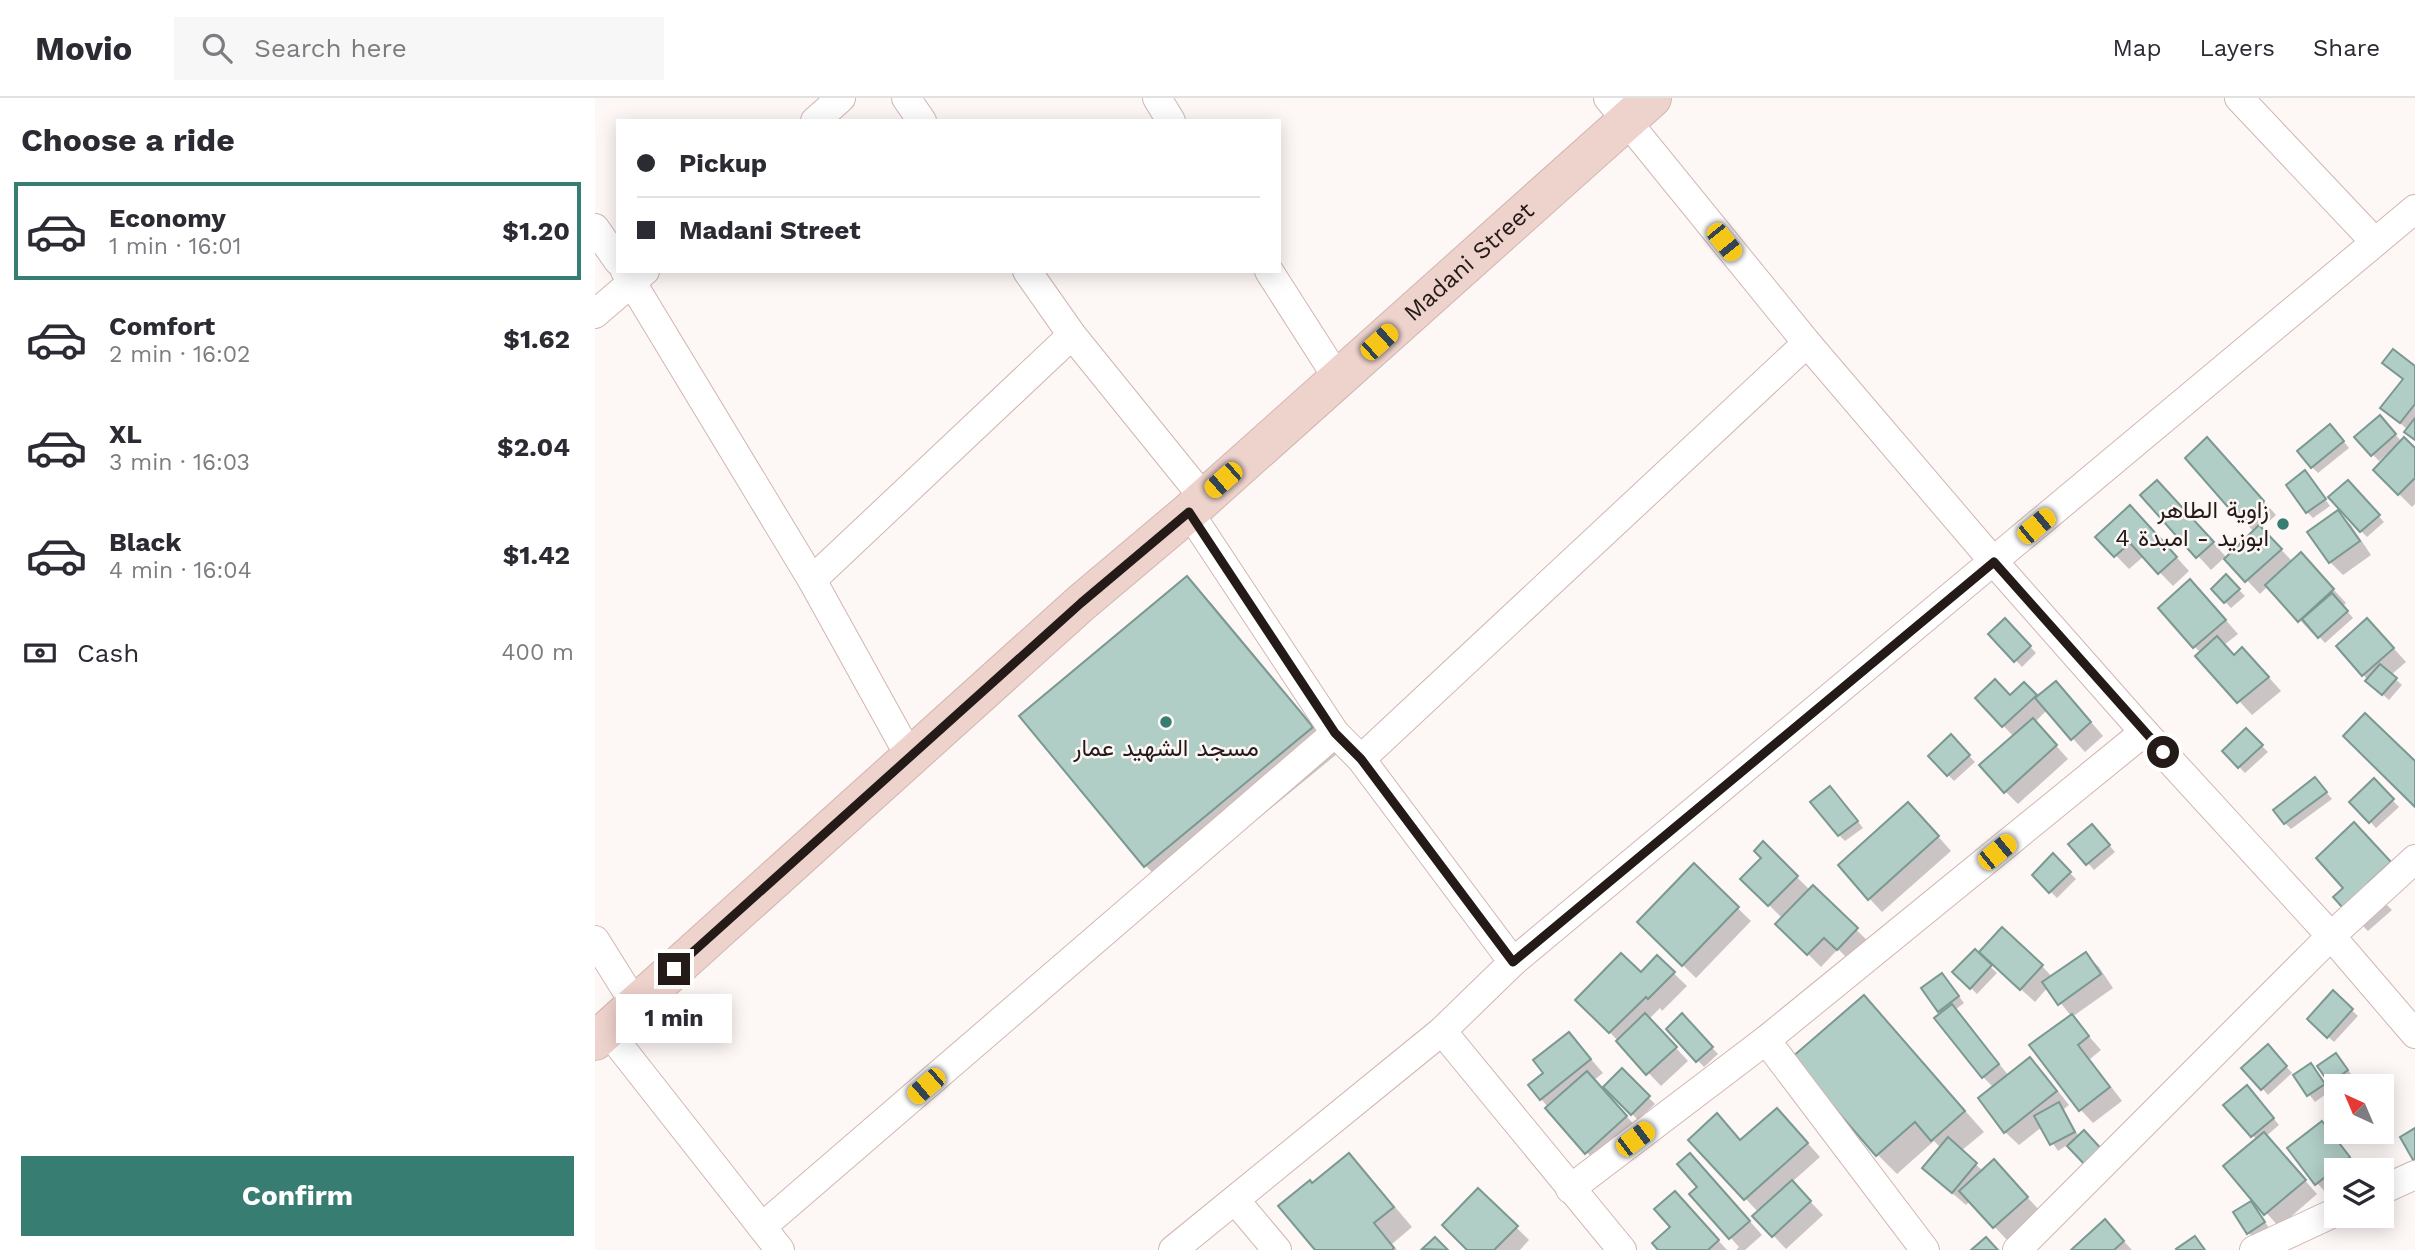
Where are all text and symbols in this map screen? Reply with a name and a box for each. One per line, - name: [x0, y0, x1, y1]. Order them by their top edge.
- search box: [174, 17, 664, 80]
- text: Movio: [35, 29, 132, 68]
- icon: search: [198, 29, 236, 67]
- text: Search here: [254, 33, 407, 63]
- text: Map: [2113, 34, 2161, 62]
- text: Layers: [2199, 34, 2275, 62]
- text: Share: [2313, 34, 2380, 62]
- text: Choose a ride: [21, 121, 235, 159]
- text: Pickup: [679, 148, 767, 178]
- street label: Madani Street: [1398, 196, 1540, 327]
- icon: car: [25, 200, 88, 263]
- text: Economy: [109, 203, 226, 233]
- text: Madani Street: [679, 215, 861, 245]
- text: $1.20: [502, 216, 570, 246]
- car: [1703, 219, 1746, 265]
- text: 1 min · 16:01: [109, 233, 242, 260]
- icon: car: [25, 308, 88, 371]
- text: Comfort: [109, 311, 215, 341]
- car: [1357, 320, 1402, 364]
- text: $1.62: [503, 324, 570, 354]
- text: 2 min · 16:02: [109, 341, 250, 368]
- icon: car: [25, 416, 88, 479]
- text: XL: [109, 419, 142, 449]
- text: $2.04: [497, 432, 570, 462]
- text: 3 min · 16:03: [109, 449, 250, 476]
- car: [1201, 458, 1246, 502]
- place label: زاوية الطاهر ابوزيد - امبدة 4: [2115, 496, 2269, 553]
- car: [2014, 504, 2059, 548]
- marker: زاوية الطاهر ابوزيد - امبدة 4: [2275, 516, 2291, 532]
- icon: car: [25, 524, 88, 587]
- text: Black: [109, 527, 181, 557]
- text: $1.42: [503, 540, 570, 570]
- text: 4 min · 16:04: [109, 557, 252, 584]
- icon: cash: [21, 634, 59, 672]
- text: Cash: [77, 638, 139, 668]
- text: 400 m: [502, 639, 574, 666]
- marker: مسجد الشهيد عمار: [1158, 714, 1174, 730]
- place label: مسجد الشهيد عمار: [1072, 734, 1259, 763]
- route start: [2147, 736, 2179, 768]
- car: [1975, 831, 2020, 873]
- route end: [658, 953, 690, 985]
- callout: 1 min: [616, 994, 732, 1043]
- text: 1 min: [644, 1005, 704, 1032]
- car: [904, 1064, 949, 1108]
- north arrow: [2324, 1074, 2394, 1144]
- map controls: [2324, 1074, 2394, 1228]
- car: [1612, 1118, 1659, 1160]
- button: Confirm: [21, 1156, 574, 1236]
- button: layers: [2324, 1158, 2394, 1228]

